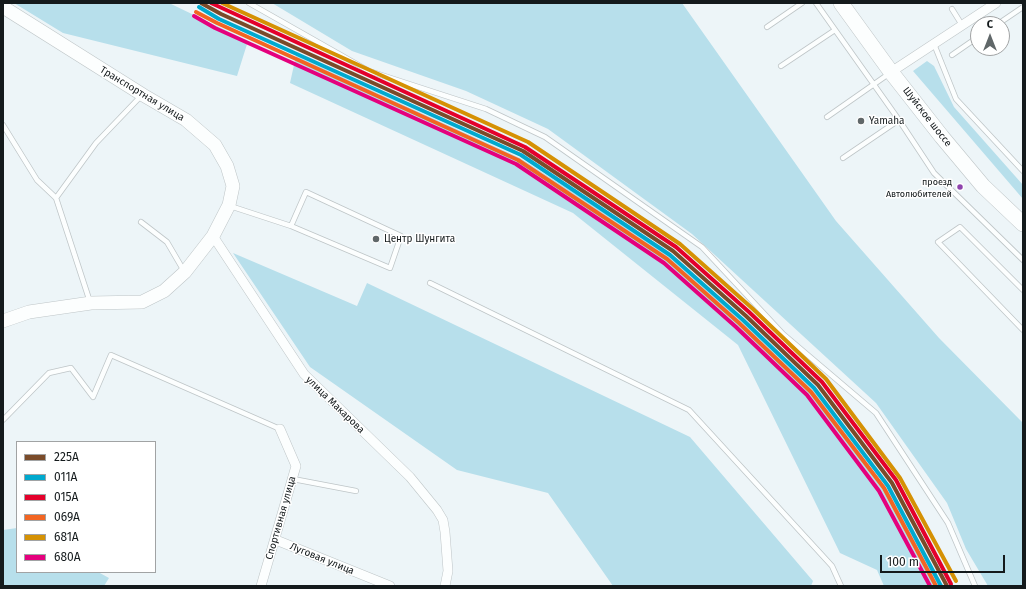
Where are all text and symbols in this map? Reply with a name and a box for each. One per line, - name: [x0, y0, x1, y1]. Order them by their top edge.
- north arrow: [970, 16, 1010, 56]
- text: С: [987, 18, 993, 31]
- street label: Транспортная улица: [98, 64, 186, 124]
- street label: Шуйское шоссе: [900, 85, 954, 149]
- place label: Yamaha: [869, 115, 904, 127]
- marker: Yamaha: [856, 116, 866, 126]
- place label: проезд Автолюбителей: [886, 177, 952, 198]
- marker: проезд Автолюбителей: [955, 182, 965, 192]
- place label: Центр Шунгита: [384, 233, 455, 245]
- marker: Центр Шунгита: [371, 234, 381, 244]
- street label: улица Макарова: [303, 374, 367, 436]
- legend: [16, 441, 156, 573]
- text: 225А: [54, 450, 79, 464]
- text: 011А: [54, 470, 78, 484]
- street label: Спортивная улица: [263, 475, 299, 561]
- text: 015А: [54, 490, 78, 504]
- text: 069А: [54, 510, 80, 524]
- text: 681А: [54, 530, 79, 544]
- street label: Луговая улица: [288, 541, 356, 577]
- scale bar: [882, 547, 1007, 573]
- text: 680А: [54, 550, 81, 564]
- text: 100 m: [887, 555, 919, 569]

